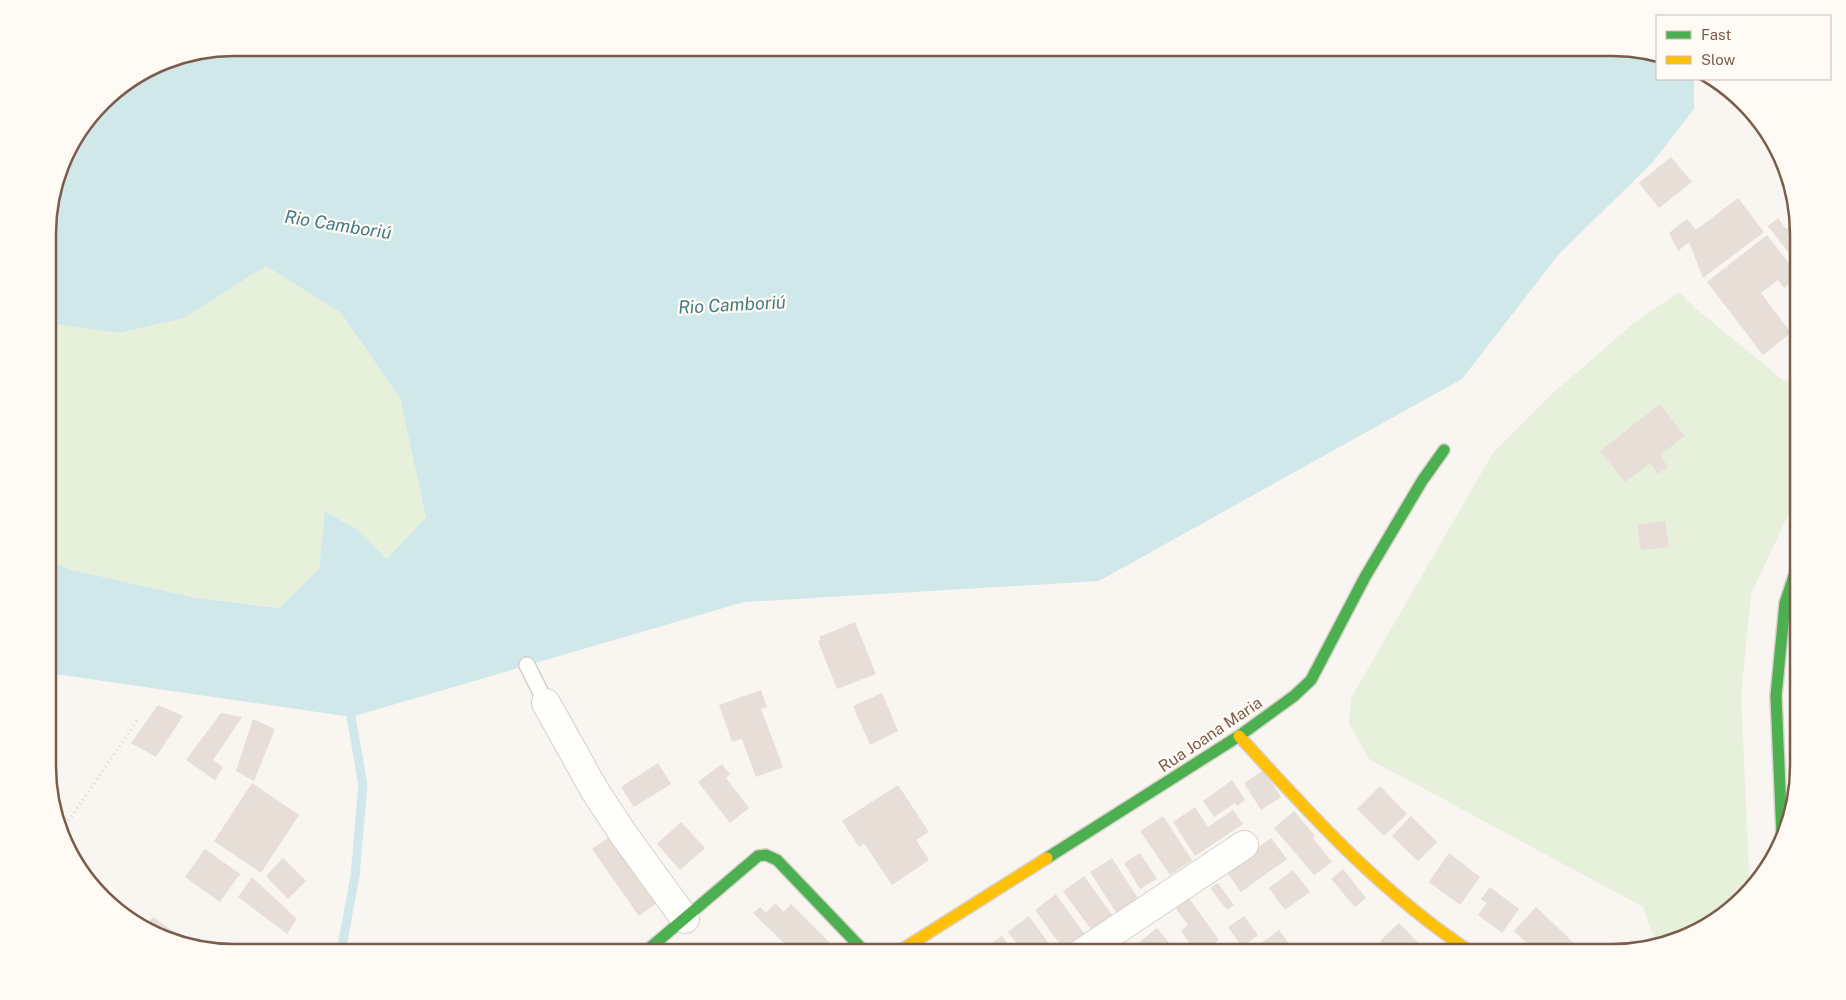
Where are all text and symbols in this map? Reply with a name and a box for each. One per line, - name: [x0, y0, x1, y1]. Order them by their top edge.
- legend: [1656, 15, 1831, 80]
- text: Fast: [1701, 26, 1731, 43]
- text: Slow: [1701, 51, 1736, 68]
- water label: Rio Camboriú: [283, 206, 393, 243]
- water label: Rio Camboriú: [678, 291, 786, 318]
- street label: Rua Joana Maria: [1155, 693, 1266, 776]

